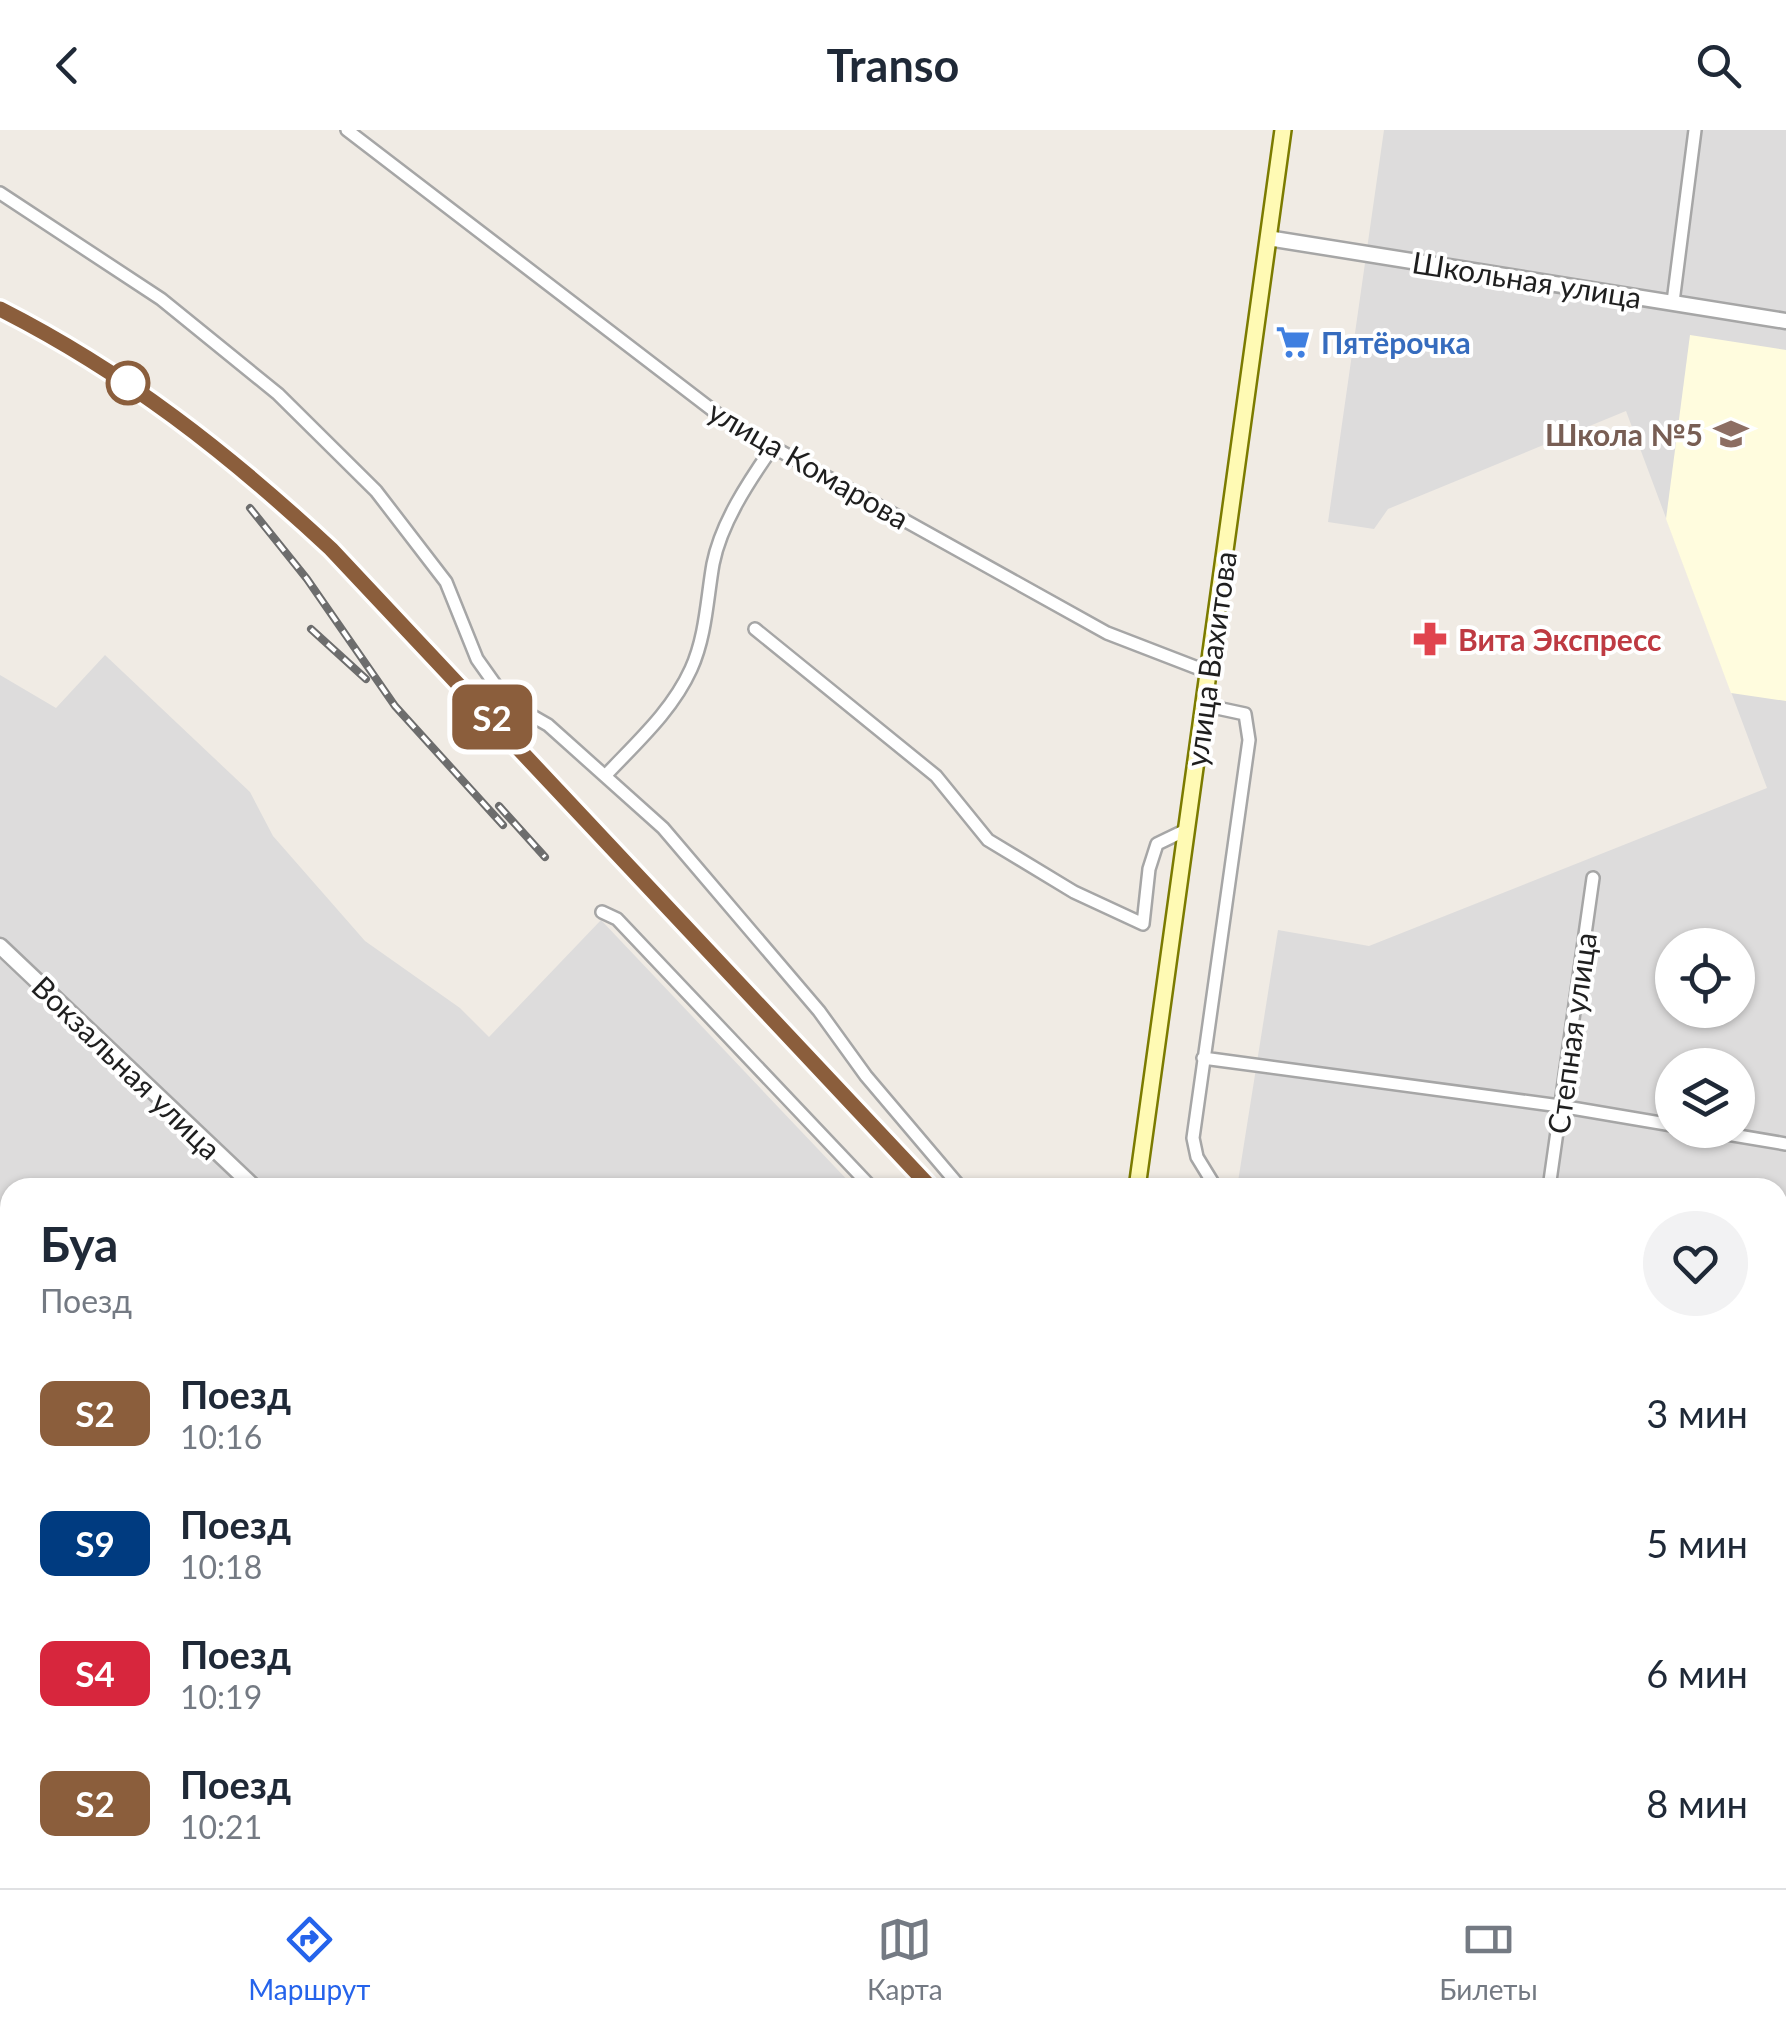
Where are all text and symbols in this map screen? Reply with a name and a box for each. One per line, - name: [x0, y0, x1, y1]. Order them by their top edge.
- icon: back: [40, 38, 95, 93]
- text: Transo: [827, 38, 959, 92]
- icon: search: [1691, 38, 1746, 93]
- street label: Школьная улица: [1410, 243, 1644, 315]
- supermarket icon: Пятёрочка: [1274, 323, 1312, 361]
- place label: Пятёрочка: [1321, 324, 1471, 360]
- unlabelled marker: [107, 362, 149, 404]
- street label: улица Комарова: [702, 392, 916, 536]
- school or university icon: Школа №5: [1712, 415, 1750, 453]
- place label: Школа №5: [1545, 416, 1703, 452]
- street label: улица Вахитова: [1177, 549, 1243, 769]
- pharmacy icon: Вита Экспресс: [1411, 620, 1449, 658]
- place label: Вита Экспресс: [1458, 621, 1662, 657]
- line badge: S2: [447, 684, 537, 750]
- text: S2: [472, 696, 512, 738]
- map controls: [1655, 928, 1755, 1148]
- button: locate: [1655, 928, 1755, 1028]
- street label: Степная улица: [1539, 930, 1603, 1136]
- street label: Вокзальная улица: [25, 968, 229, 1166]
- button: layers: [1655, 1048, 1755, 1148]
- button: heart: [1643, 1211, 1748, 1316]
- text: Буа: [40, 1215, 118, 1272]
- text: Поезд: [40, 1281, 132, 1320]
- text: Поезд: [180, 1371, 291, 1417]
- text: 3 мин: [1646, 1390, 1748, 1436]
- text: S2: [75, 1392, 115, 1434]
- text: 10:16: [180, 1417, 262, 1456]
- text: Поезд: [180, 1501, 291, 1547]
- text: 5 мин: [1646, 1520, 1748, 1566]
- text: S9: [75, 1522, 115, 1564]
- text: 10:18: [180, 1547, 262, 1586]
- text: Поезд: [180, 1631, 291, 1677]
- text: 6 мин: [1646, 1650, 1748, 1696]
- text: S4: [75, 1652, 115, 1694]
- text: 10:19: [180, 1677, 262, 1716]
- text: Поезд: [180, 1761, 291, 1807]
- text: 8 мин: [1646, 1780, 1748, 1826]
- text: S2: [75, 1782, 115, 1824]
- text: 10:21: [180, 1807, 262, 1846]
- tab: Маршрут: [248, 1912, 370, 2006]
- tab: Карта: [867, 1912, 943, 2006]
- tab: Билеты: [1439, 1912, 1538, 2006]

